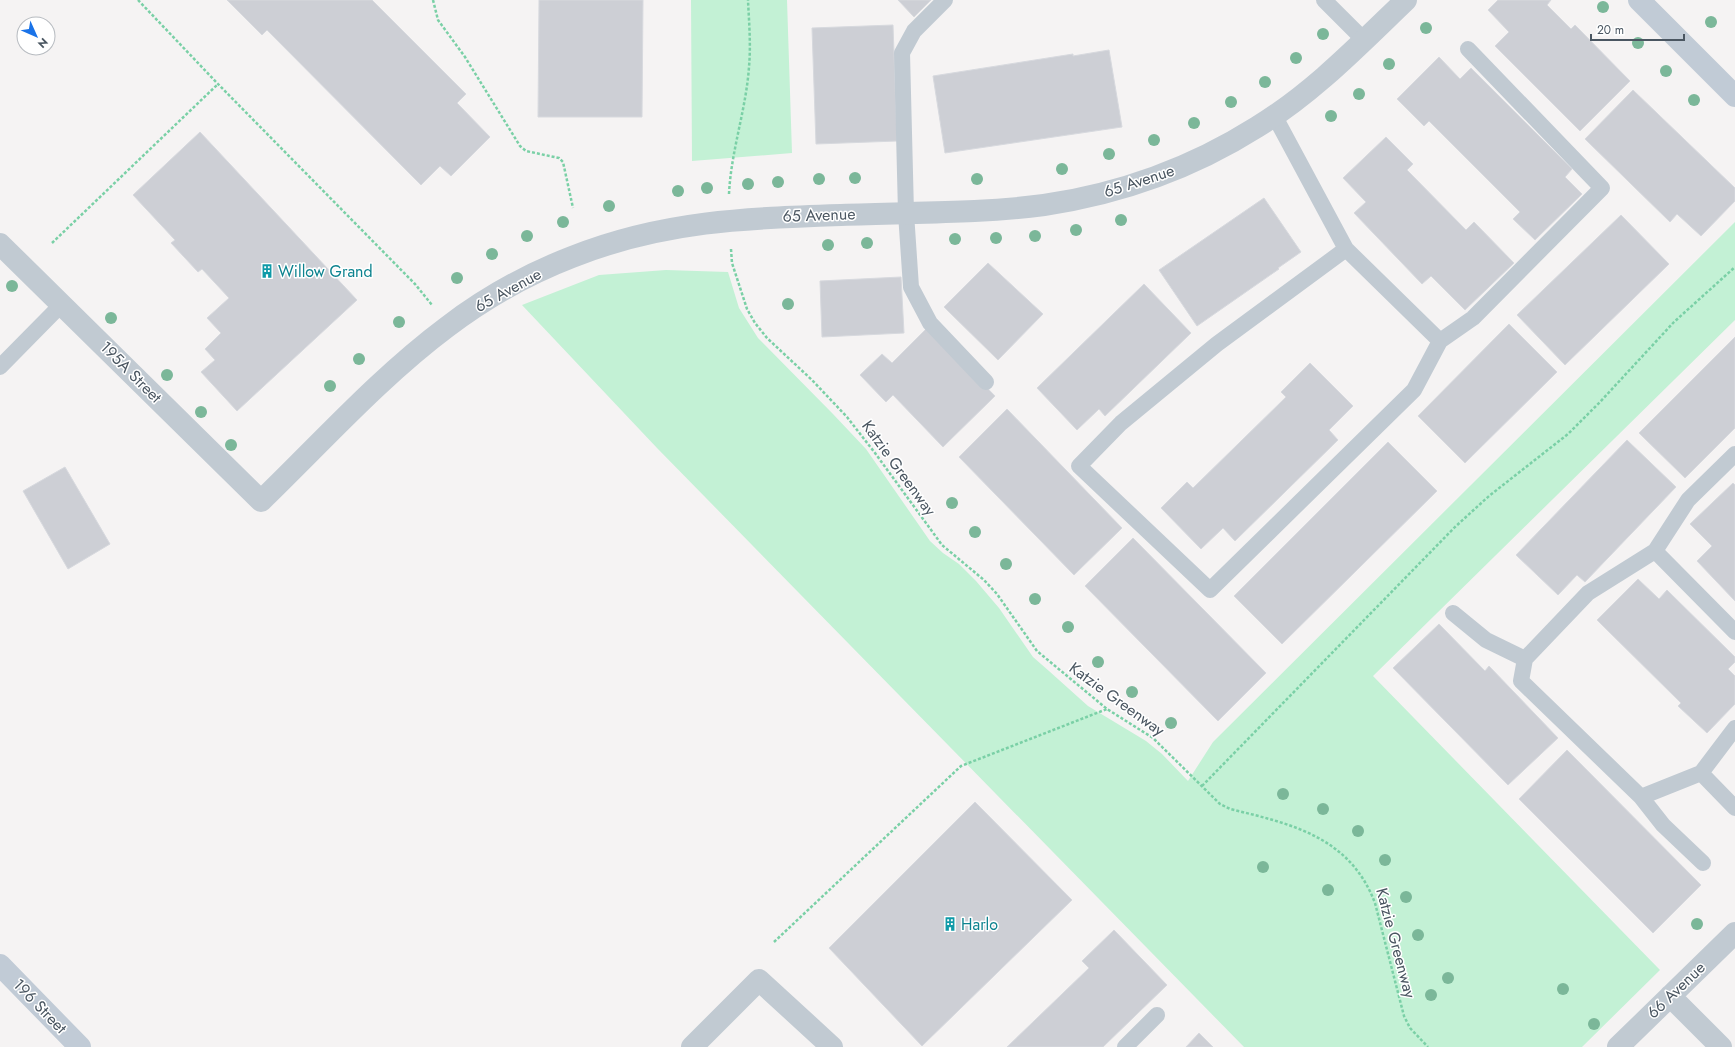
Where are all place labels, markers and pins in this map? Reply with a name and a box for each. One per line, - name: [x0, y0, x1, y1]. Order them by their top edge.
- place label: Willow Grand: [278, 260, 373, 283]
- building icon: Willow Grand: [259, 263, 275, 279]
- place label: Harlo: [961, 913, 998, 936]
- building icon: Harlo: [942, 916, 958, 932]

